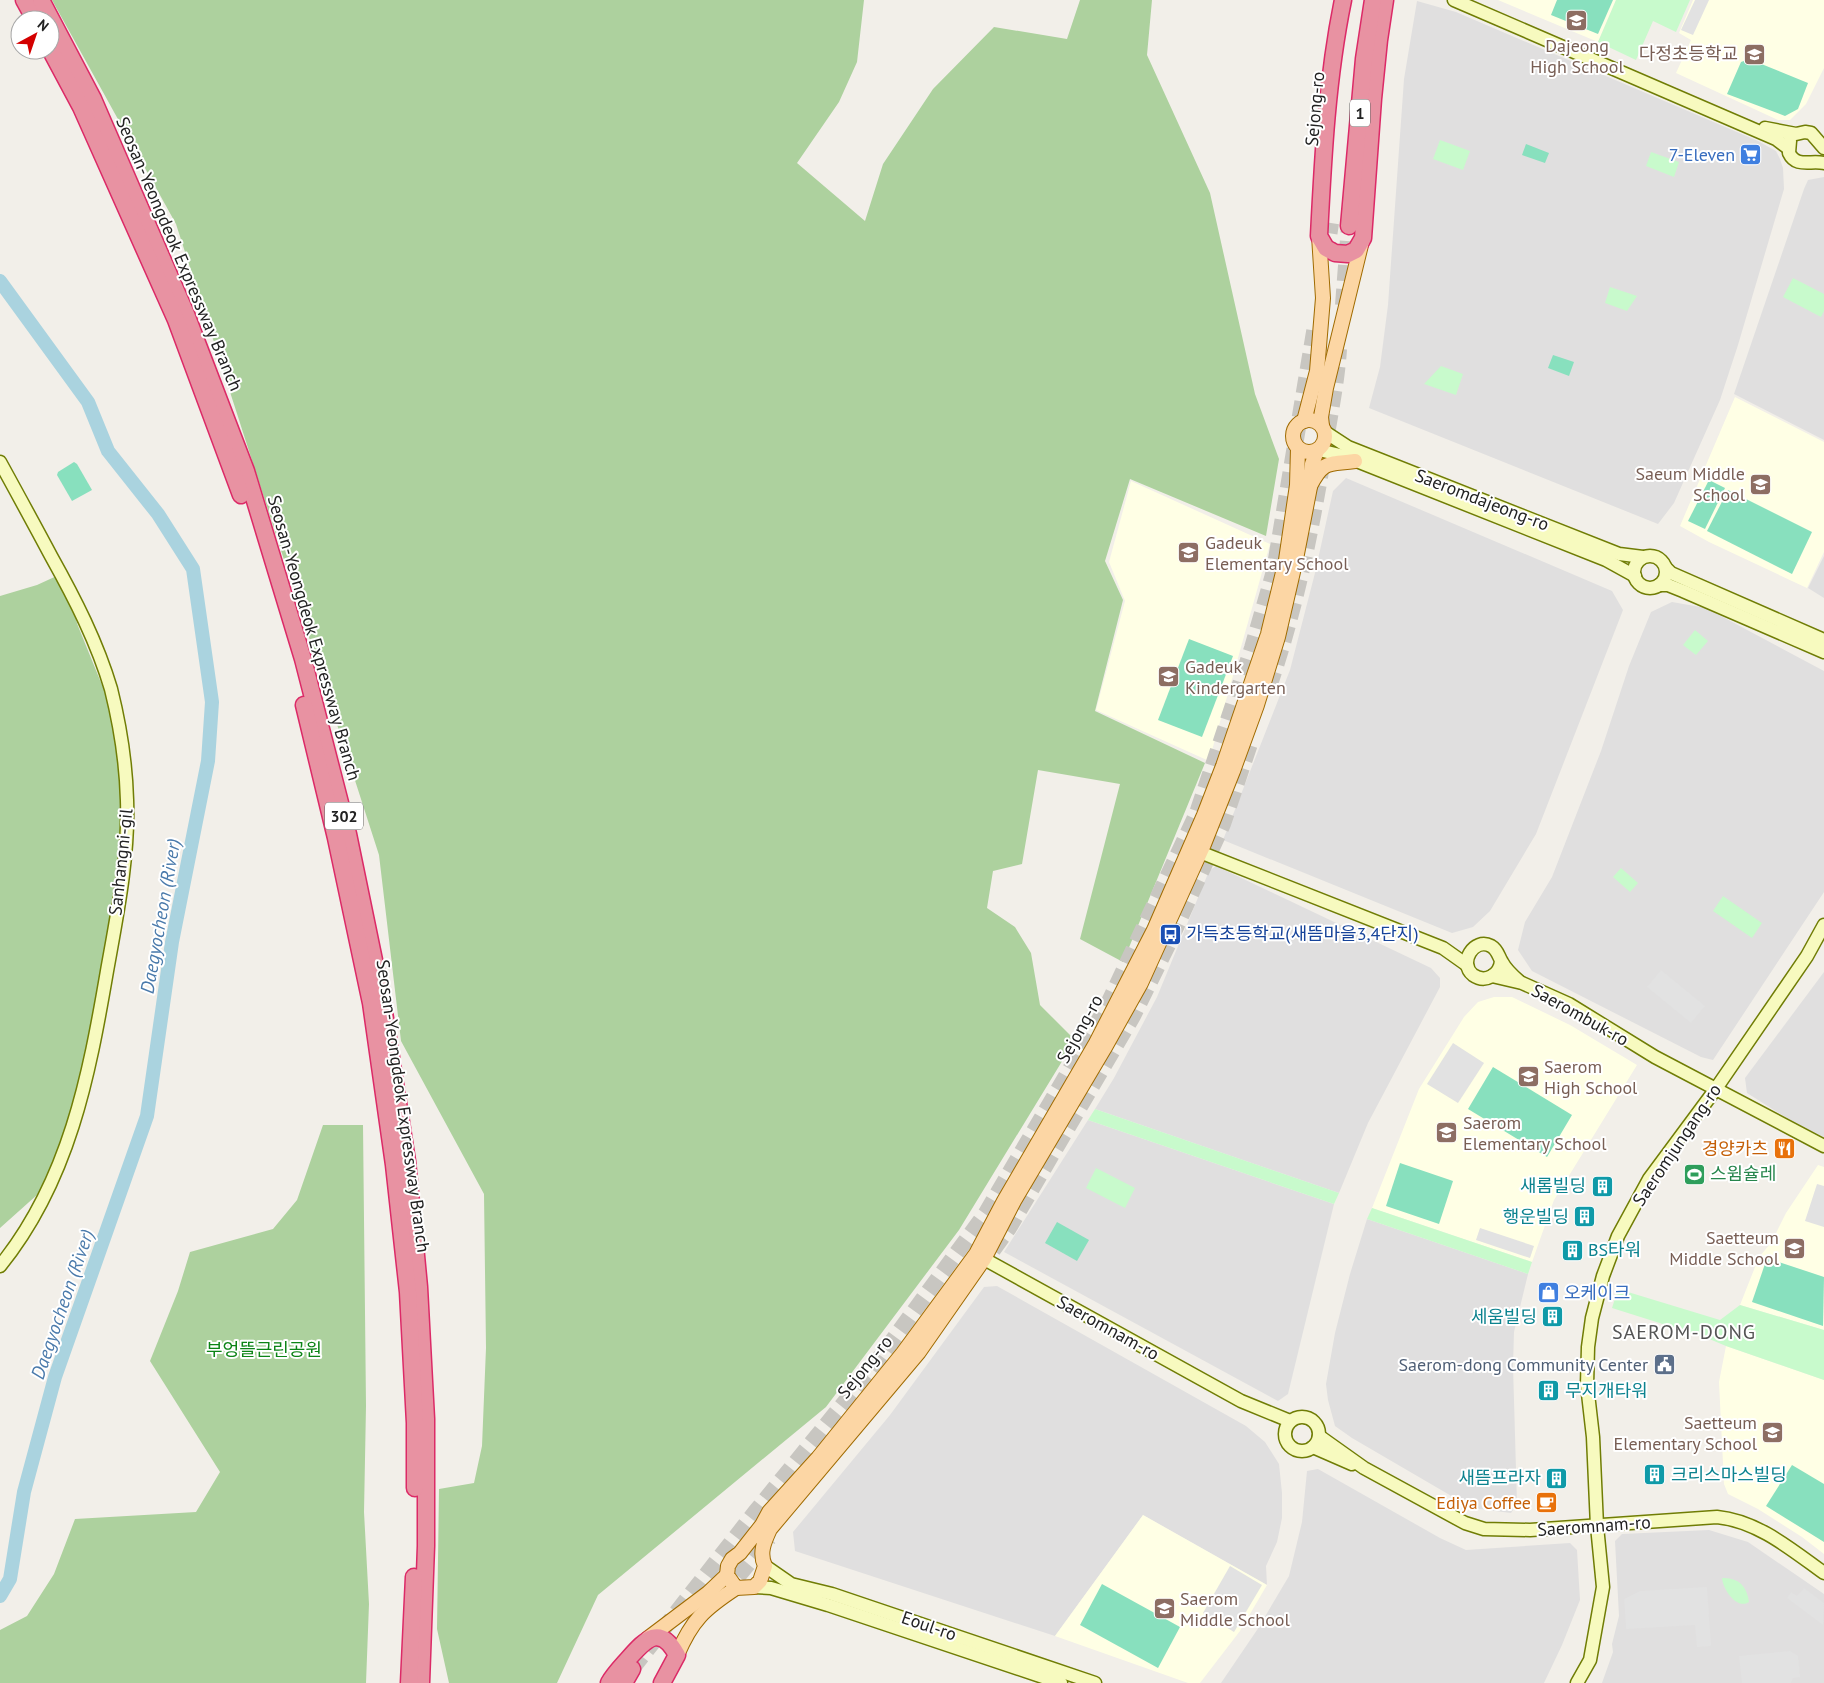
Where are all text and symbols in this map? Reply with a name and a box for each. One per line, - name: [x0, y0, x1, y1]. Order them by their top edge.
- school or university icon: Dajeong High School: [1565, 9, 1589, 33]
- north arrow: [10, 10, 60, 60]
- text: N: [34, 15, 53, 35]
- place label: Dajeong High School: [1530, 34, 1624, 78]
- place label: 다정초등학교: [1639, 42, 1738, 65]
- school or university icon: 다정초등학교: [1742, 42, 1766, 66]
- street label: Sejong-ro: [1300, 71, 1329, 147]
- road number: 1: [1350, 100, 1370, 126]
- street label: Seosan-Yeongdeok Expressway Branch: [111, 113, 248, 394]
- place label: 7-Eleven: [1669, 143, 1735, 166]
- supermarket icon: 7-Eleven: [1739, 143, 1763, 167]
- place label: Saeum Middle School: [1635, 462, 1746, 506]
- street label: Saeromdajeong-ro: [1412, 463, 1552, 536]
- school or university icon: Saeum Middle School: [1749, 472, 1773, 496]
- street label: Seosan-Yeongdeok Expressway Branch: [263, 493, 366, 783]
- place label: Gadeuk Elementary School: [1205, 531, 1349, 575]
- school or university icon: Gadeuk Elementary School: [1177, 541, 1201, 565]
- place label: Gadeuk Kindergarten: [1185, 655, 1286, 699]
- school or university icon: Gadeuk Kindergarten: [1157, 665, 1181, 689]
- road number: 302: [325, 802, 363, 829]
- street label: Sanhangni-gil: [103, 807, 138, 917]
- water label: Daegyocheon (River): [135, 837, 185, 995]
- bus stop icon: 가득초등학교(새뜸마을3,4단지): [1158, 922, 1182, 946]
- place label: 가득초등학교(새뜸마을3,4단지): [1186, 922, 1418, 945]
- street label: Seosan-Yeongdeok Expressway Branch: [372, 958, 435, 1254]
- street label: Saerombuk-ro: [1528, 978, 1633, 1051]
- street label: Sejong-ro: [1051, 990, 1108, 1067]
- place label: Saerom High School: [1544, 1055, 1638, 1099]
- school or university icon: Saerom High School: [1516, 1065, 1540, 1089]
- street label: Saeromjungang-ro: [1627, 1079, 1726, 1210]
- place label: Saerom Elementary School: [1463, 1111, 1607, 1155]
- school or university icon: Saerom Elementary School: [1435, 1121, 1459, 1145]
- place label: 경양카츠: [1702, 1137, 1768, 1160]
- restaurant icon: 경양카츠: [1772, 1137, 1796, 1161]
- sports icon: 스윔슐레: [1682, 1162, 1706, 1186]
- place label: 스윔슐레: [1710, 1162, 1776, 1185]
- place label: 새롬빌딩: [1520, 1174, 1586, 1197]
- building icon: 새롬빌딩: [1590, 1174, 1614, 1198]
- place label: 행운빌딩: [1503, 1205, 1569, 1228]
- building icon: 행운빌딩: [1573, 1205, 1597, 1229]
- water label: Daegyocheon (River): [25, 1226, 99, 1382]
- place label: Saetteum Middle School: [1669, 1226, 1780, 1270]
- school or university icon: Saetteum Middle School: [1783, 1236, 1807, 1260]
- building icon: BS타워: [1560, 1238, 1584, 1262]
- place label: BS타워: [1588, 1238, 1641, 1261]
- shop icon: 오케이크: [1536, 1281, 1560, 1305]
- place label: 오케이크: [1564, 1281, 1630, 1304]
- street label: Saeromnam-ro: [1053, 1290, 1164, 1365]
- place label: 세움빌딩: [1471, 1305, 1537, 1328]
- building icon: 세움빌딩: [1541, 1305, 1565, 1329]
- district label: SAEROM-DONG: [1612, 1319, 1756, 1345]
- street label: Sejong-ro: [832, 1330, 897, 1403]
- park label: 부엉뜰근린공원: [206, 1338, 322, 1361]
- place label: Saerom-dong Community Center: [1399, 1353, 1648, 1376]
- public building icon: Saerom-dong Community Center: [1652, 1353, 1676, 1377]
- building icon: 무지개타워: [1537, 1379, 1561, 1403]
- place label: 무지개타워: [1565, 1379, 1648, 1402]
- place label: Saetteum Elementary School: [1614, 1411, 1758, 1455]
- school or university icon: Saetteum Elementary School: [1761, 1421, 1785, 1445]
- building icon: 크리스마스빌딩: [1643, 1463, 1667, 1487]
- place label: 크리스마스빌딩: [1671, 1463, 1787, 1486]
- place label: 새뜸프라자: [1458, 1466, 1541, 1489]
- building icon: 새뜸프라자: [1545, 1466, 1569, 1490]
- place label: Ediya Coffee: [1436, 1491, 1531, 1514]
- cafe icon: Ediya Coffee: [1535, 1491, 1559, 1515]
- street label: Saeromnam-ro: [1536, 1510, 1651, 1541]
- place label: Saerom Middle School: [1180, 1587, 1290, 1631]
- school or university icon: Saerom Middle School: [1152, 1597, 1176, 1621]
- street label: Eoul-ro: [899, 1605, 960, 1646]

